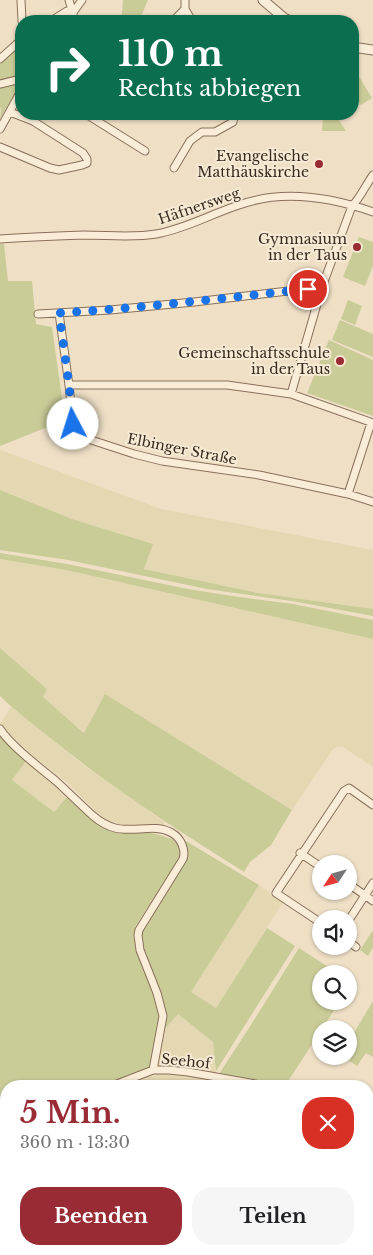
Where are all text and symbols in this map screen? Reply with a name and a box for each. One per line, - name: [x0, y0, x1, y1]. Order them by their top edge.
- text: 110 m: [118, 32, 223, 75]
- icon: right: [35, 35, 100, 100]
- text: Rechts abbiegen: [118, 75, 301, 102]
- place label: Evangelische Matthäuskirche: [197, 147, 309, 181]
- marker: Evangelische Matthäuskirche: [313, 158, 325, 170]
- street label: Häfnersweg: [156, 183, 243, 228]
- place label: Gymnasium in der Taus: [258, 230, 347, 264]
- marker: Gymnasium in der Taus: [351, 241, 363, 253]
- pin: [287, 268, 329, 310]
- icon: arrive: [294, 275, 322, 303]
- place label: Gemeinschaftsschule in der Taus: [178, 344, 330, 378]
- marker: Gemeinschaftsschule in der Taus: [334, 355, 346, 367]
- position arrow: [46, 397, 98, 449]
- street label: Elbinger Straße: [126, 430, 238, 468]
- north arrow: [312, 855, 358, 900]
- map controls: [312, 855, 357, 1065]
- button: sound: [312, 910, 357, 955]
- button: search: [312, 965, 357, 1010]
- button: layers: [312, 1020, 357, 1065]
- street label: Seehof: [160, 1049, 214, 1073]
- text: 5 Min.: [20, 1094, 121, 1131]
- button: close: [302, 1097, 354, 1149]
- text: 360 m · 13:30: [20, 1132, 130, 1152]
- button: Beenden: [20, 1187, 182, 1245]
- button: Teilen: [192, 1187, 354, 1245]

